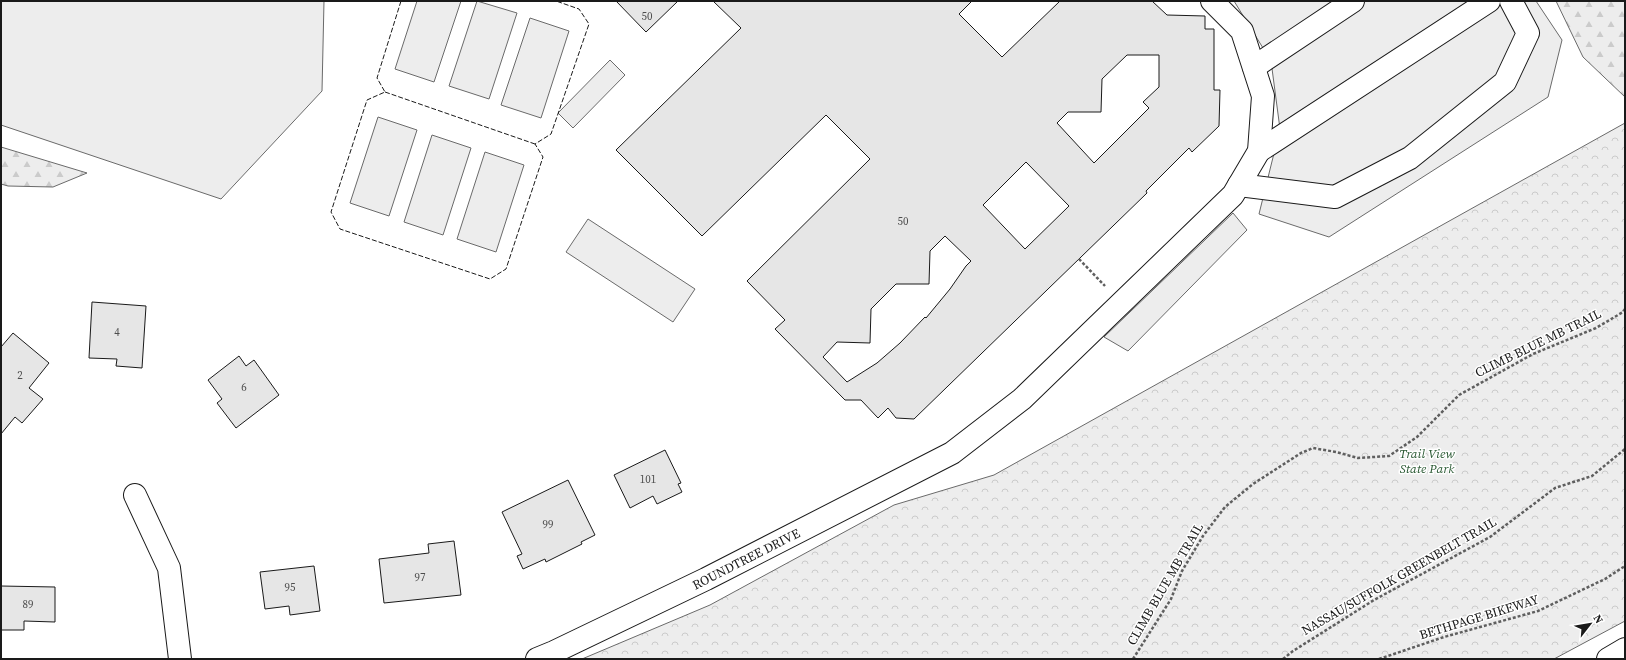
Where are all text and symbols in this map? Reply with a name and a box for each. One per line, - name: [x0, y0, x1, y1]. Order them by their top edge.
- house number: 50: [642, 9, 653, 24]
- house number: 50: [898, 214, 909, 229]
- street label: CLIMB BLUE MB TRAIL: [1472, 305, 1604, 381]
- house number: 4: [114, 325, 120, 340]
- house number: 2: [17, 368, 23, 383]
- house number: 6: [241, 380, 247, 395]
- park label: Trail View State Park: [1399, 445, 1455, 477]
- house number: 101: [640, 472, 656, 487]
- street label: NASSAU/SUFFOLK GREENBELT TRAIL: [1299, 513, 1500, 639]
- house number: 99: [543, 517, 554, 532]
- street label: CLIMB BLUE MB TRAIL: [1123, 519, 1207, 648]
- street label: ROUNDTREE DRIVE: [689, 524, 803, 593]
- house number: 97: [415, 570, 426, 585]
- house number: 95: [285, 580, 296, 595]
- street label: BETHPAGE BIKEWAY: [1417, 590, 1542, 643]
- house number: 89: [23, 597, 34, 612]
- north arrow: [1570, 604, 1610, 644]
- text: N: [1590, 612, 1607, 626]

